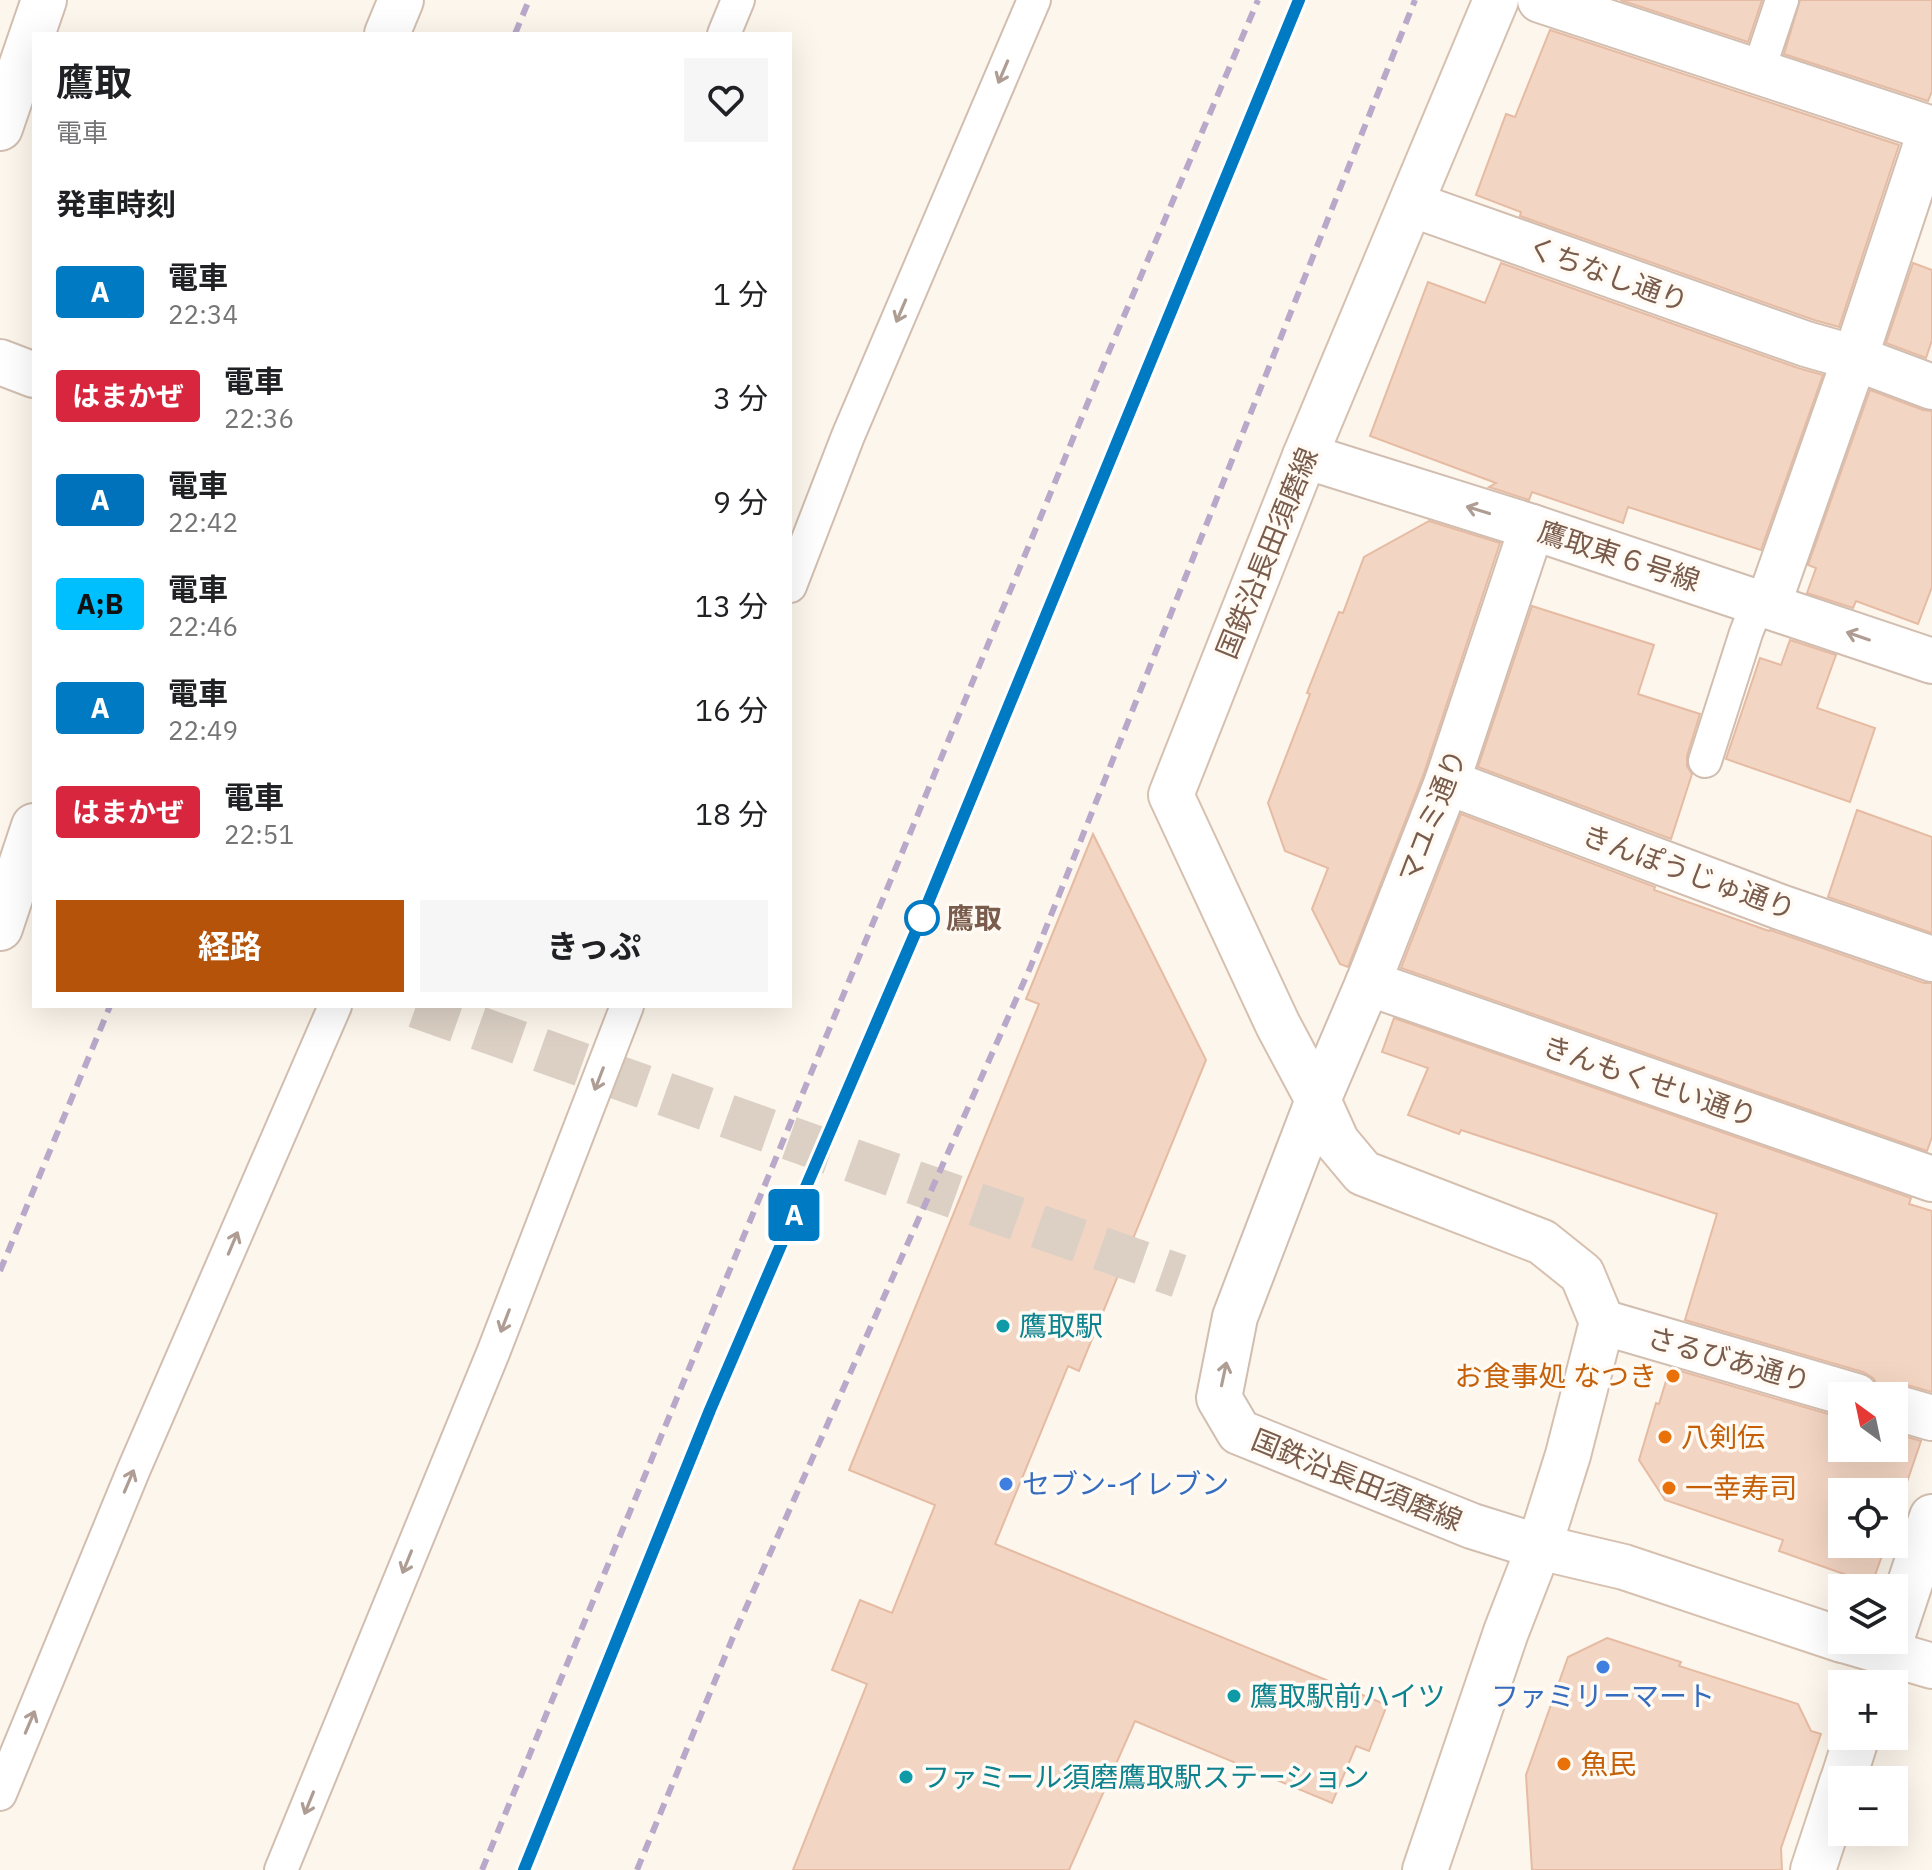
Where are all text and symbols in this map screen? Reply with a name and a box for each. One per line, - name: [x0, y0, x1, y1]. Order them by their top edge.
- text: 鷹取: [56, 57, 132, 106]
- button: heart: [684, 58, 768, 142]
- one-way arrow: [995, 59, 1010, 84]
- text: 電車: [56, 115, 108, 149]
- text: 発車時刻: [56, 184, 176, 223]
- street label: くちなし通り: [1523, 227, 1693, 320]
- text: 電車: [168, 257, 228, 296]
- text: A: [90, 273, 110, 310]
- text: 1 分: [713, 274, 768, 313]
- text: 22:34: [168, 297, 238, 331]
- one-way arrow: [893, 298, 908, 323]
- text: 電車: [224, 361, 284, 400]
- text: はまかぜ: [72, 377, 184, 414]
- text: 3 分: [713, 378, 768, 417]
- text: 22:36: [224, 401, 294, 435]
- street label: 国鉄沿長田須磨線: [1207, 442, 1326, 664]
- text: 電車: [168, 465, 228, 504]
- text: A: [90, 481, 110, 518]
- text: 9 分: [713, 482, 768, 521]
- one-way arrow: [1466, 502, 1492, 517]
- text: 22:42: [168, 505, 238, 539]
- street label: 鷹取東６号線: [1534, 512, 1705, 599]
- text: 電車: [168, 569, 228, 608]
- text: A;B: [76, 585, 124, 622]
- text: 13 分: [695, 586, 768, 625]
- text: 22:46: [168, 609, 238, 643]
- one-way arrow: [1846, 627, 1871, 642]
- text: 電車: [168, 673, 228, 712]
- text: A: [90, 689, 110, 726]
- text: 16 分: [695, 690, 768, 729]
- text: 22:49: [168, 713, 238, 747]
- street label: マユミ通り: [1389, 744, 1474, 888]
- text: 電車: [224, 777, 284, 816]
- text: はまかぜ: [72, 793, 184, 830]
- text: 18 分: [695, 794, 768, 833]
- street label: きんぽうじゅ通り: [1578, 816, 1801, 927]
- text: 22:51: [224, 817, 294, 851]
- place label: 鷹取: [946, 899, 1002, 936]
- button: 経路: [56, 900, 404, 992]
- button: きっぷ: [420, 900, 768, 992]
- marker: 鷹取: [905, 901, 939, 935]
- street label: きんもくせい通り: [1538, 1027, 1762, 1134]
- one-way arrow: [591, 1066, 605, 1091]
- line badge: A: [768, 1189, 820, 1241]
- text: A: [784, 1196, 804, 1233]
- one-way arrow: [226, 1231, 241, 1256]
- place label: 鷹取駅: [1019, 1307, 1103, 1344]
- one-way arrow: [497, 1308, 511, 1333]
- marker: 鷹取駅: [994, 1317, 1012, 1335]
- street label: さるびあ通り: [1643, 1318, 1815, 1399]
- place label: お食事処 なつき: [1454, 1357, 1657, 1394]
- one-way arrow: [1217, 1361, 1232, 1387]
- marker: お食事処 なつき: [1664, 1367, 1682, 1385]
- north arrow: [1828, 1382, 1908, 1462]
- map controls: [1828, 1382, 1908, 1846]
- place label: 八剣伝: [1681, 1418, 1765, 1455]
- street label: 国鉄沿長田須磨線: [1246, 1420, 1468, 1539]
- marker: 八剣伝: [1656, 1428, 1674, 1446]
- place label: セブン-イレブン: [1022, 1465, 1229, 1502]
- one-way arrow: [123, 1469, 138, 1494]
- place label: 一幸寿司: [1685, 1469, 1797, 1506]
- marker: セブン-イレブン: [997, 1475, 1015, 1493]
- button: locate: [1828, 1478, 1908, 1558]
- marker: 一幸寿司: [1660, 1479, 1678, 1497]
- one-way arrow: [399, 1549, 414, 1574]
- button: layers: [1828, 1574, 1908, 1654]
- marker: ファミリーマート: [1594, 1658, 1612, 1676]
- button: +: [1828, 1670, 1908, 1750]
- place label: 鷹取駅前ハイツ: [1250, 1677, 1445, 1714]
- place label: ファミリーマート: [1491, 1677, 1715, 1714]
- marker: 鷹取駅前ハイツ: [1225, 1687, 1243, 1705]
- one-way arrow: [23, 1710, 38, 1735]
- place label: 魚民: [1580, 1745, 1636, 1782]
- marker: 魚民: [1555, 1755, 1573, 1773]
- place label: ファミール須磨鷹取駅ステーション: [922, 1758, 1369, 1795]
- button: −: [1828, 1766, 1908, 1846]
- marker: ファミール須磨鷹取駅ステーション: [897, 1768, 915, 1786]
- one-way arrow: [300, 1790, 315, 1815]

